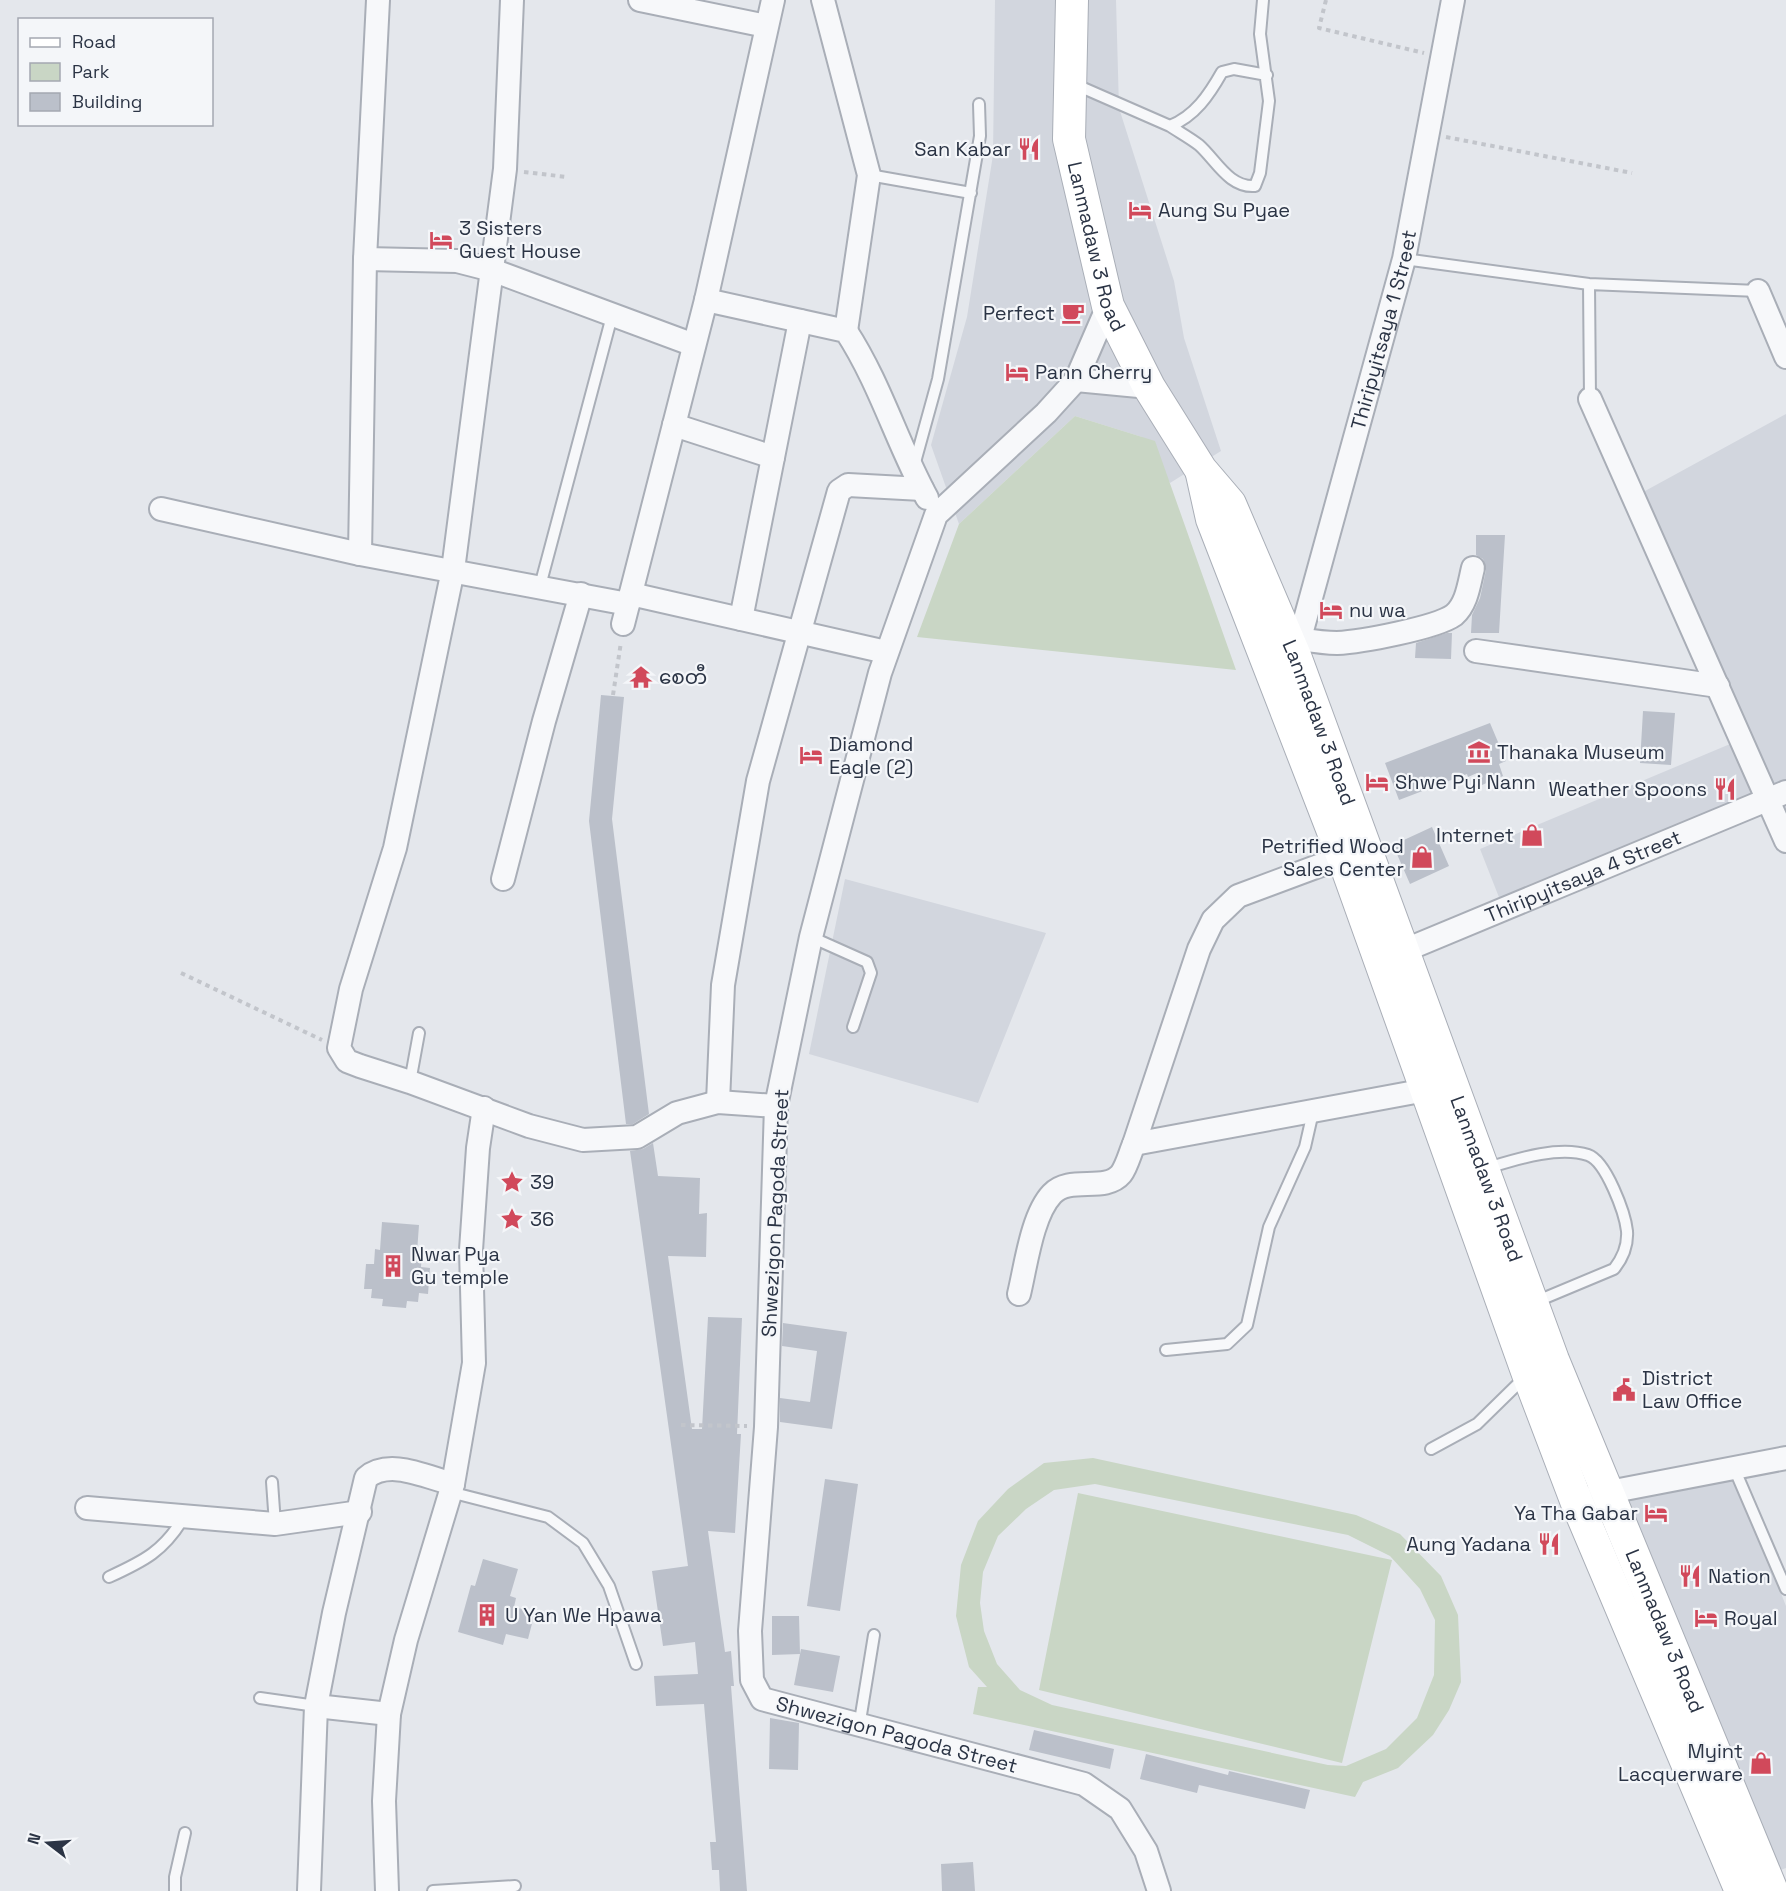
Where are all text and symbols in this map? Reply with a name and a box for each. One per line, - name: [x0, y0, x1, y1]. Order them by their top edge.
- legend: [18, 18, 213, 126]
- text: Road: [72, 30, 116, 53]
- text: Park: [72, 60, 110, 83]
- text: Building: [72, 90, 142, 113]
- place label: San Kabar: [914, 136, 1011, 162]
- restaurant icon: San Kabar: [1016, 136, 1042, 162]
- street label: Lanmadaw 3 Road: [1062, 159, 1132, 336]
- hotel icon: Aung Su Pyae: [1127, 197, 1153, 223]
- place label: Aung Su Pyae: [1158, 197, 1290, 223]
- place label: 3 Sisters Guest House: [459, 215, 581, 264]
- hotel icon: 3 Sisters Guest House: [428, 227, 454, 253]
- street label: Thiripyitsaya 1 Street: [1345, 228, 1422, 433]
- place label: Perfect: [983, 300, 1055, 326]
- cafe icon: Perfect: [1060, 300, 1086, 326]
- hotel icon: Pann Cherry: [1004, 359, 1030, 385]
- place label: Pann Cherry: [1035, 359, 1152, 385]
- hotel icon: nu wa: [1318, 597, 1344, 623]
- place label: nu wa: [1349, 597, 1406, 623]
- street label: Lanmadaw 3 Road: [1276, 636, 1362, 809]
- place label: စေတီ: [659, 663, 707, 690]
- temple icon: စေတီ: [628, 664, 654, 690]
- place label: Diamond Eagle (2): [829, 731, 913, 780]
- museum icon: Thanaka Museum: [1466, 739, 1492, 765]
- place label: Thanaka Museum: [1497, 739, 1665, 765]
- hotel icon: Diamond Eagle (2): [798, 742, 824, 768]
- hotel icon: Shwe Pyi Nann: [1364, 769, 1390, 795]
- place label: Shwe Pyi Nann: [1395, 769, 1536, 795]
- place label: Weather Spoons: [1548, 776, 1707, 802]
- restaurant icon: Weather Spoons: [1712, 776, 1738, 802]
- place label: Internet: [1436, 822, 1514, 848]
- shop icon: Internet: [1519, 822, 1545, 848]
- street label: Thiripyitsaya 4 Street: [1481, 824, 1685, 929]
- place label: Petrified Wood Sales Center: [1261, 833, 1404, 882]
- shop icon: Petrified Wood Sales Center: [1409, 844, 1435, 870]
- street label: Shwezigon Pagoda Street: [756, 1088, 794, 1338]
- street label: Lanmadaw 3 Road: [1444, 1092, 1529, 1265]
- place icon: 39: [499, 1169, 525, 1195]
- place label: 39: [530, 1169, 554, 1195]
- place icon: 36: [499, 1206, 525, 1232]
- place label: 36: [530, 1206, 554, 1232]
- place label: Nwar Pya Gu temple: [411, 1241, 509, 1290]
- building icon: Nwar Pya Gu temple: [380, 1253, 406, 1279]
- place label: District Law Office: [1642, 1365, 1742, 1414]
- public building icon: District Law Office: [1611, 1377, 1637, 1403]
- place label: Ya Tha Gabar: [1514, 1500, 1638, 1526]
- hotel icon: Ya Tha Gabar: [1643, 1500, 1669, 1526]
- place label: Aung Yadana: [1406, 1531, 1531, 1557]
- restaurant icon: Aung Yadana: [1536, 1531, 1562, 1557]
- street label: Lanmadaw 3 Road: [1619, 1545, 1710, 1717]
- restaurant icon: Nation: [1677, 1563, 1703, 1589]
- place label: Nation: [1708, 1563, 1771, 1589]
- building icon: U Yan We Hpawa: [474, 1602, 500, 1628]
- place label: U Yan We Hpawa: [505, 1602, 661, 1628]
- hotel icon: Royal: [1693, 1605, 1719, 1631]
- place label: Royal: [1724, 1605, 1778, 1631]
- street label: Shwezigon Pagoda Street: [773, 1690, 1020, 1779]
- place label: Myint Lacquerware: [1618, 1738, 1743, 1787]
- shop icon: Myint Lacquerware: [1748, 1750, 1774, 1776]
- north arrow: [18, 1813, 78, 1873]
- text: N: [23, 1831, 46, 1847]

